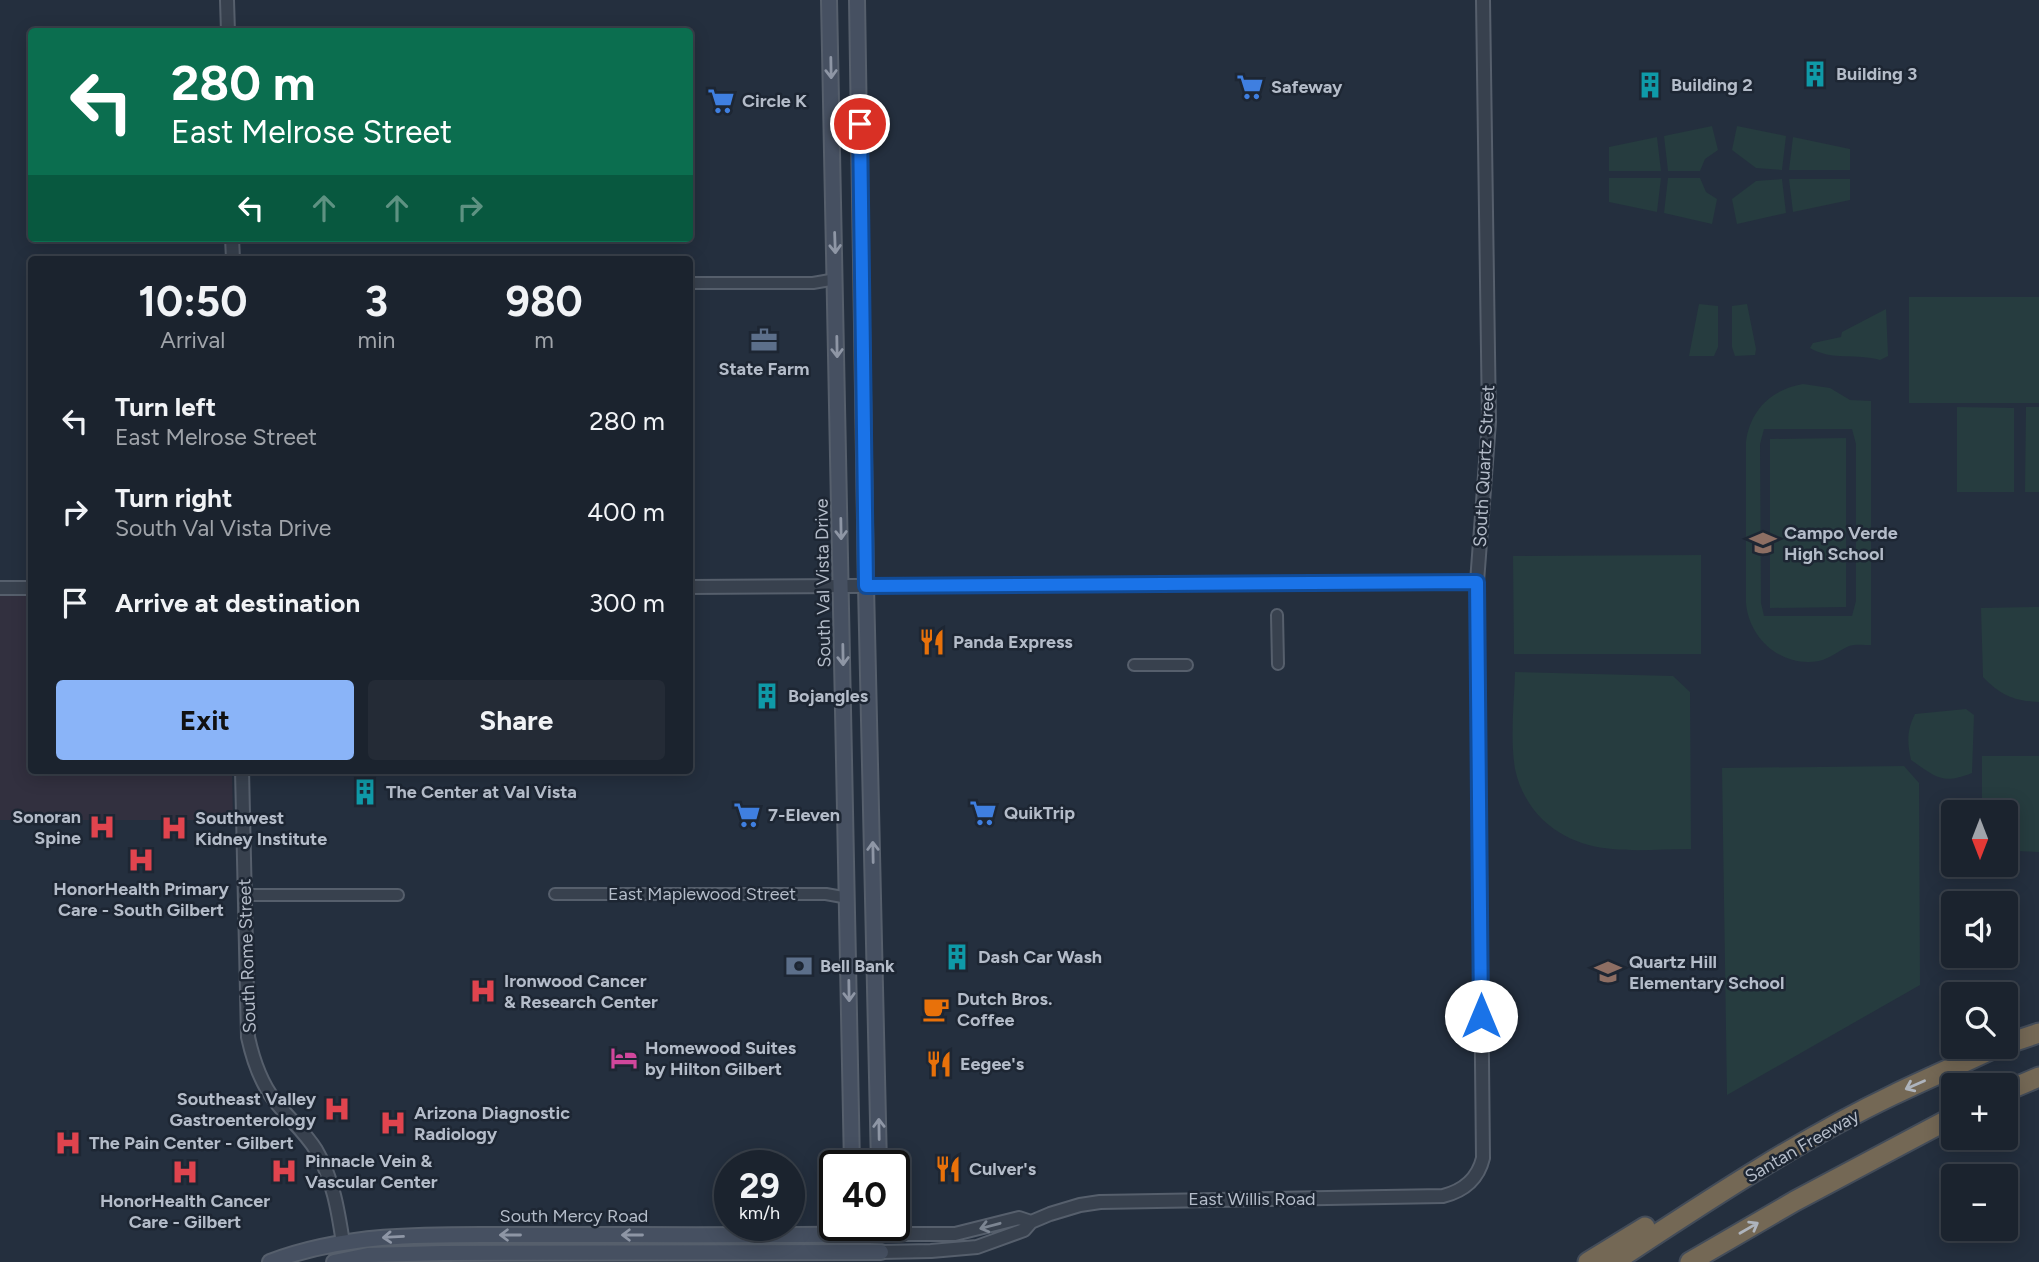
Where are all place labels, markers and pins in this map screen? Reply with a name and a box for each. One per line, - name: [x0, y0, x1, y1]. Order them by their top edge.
- building icon: Building 3: [1800, 59, 1830, 89]
- place label: Building 3: [1836, 63, 1917, 85]
- building icon: Building 2: [1635, 70, 1665, 100]
- supermarket icon: Safeway: [1235, 72, 1265, 102]
- place label: Building 2: [1671, 74, 1753, 96]
- place label: Safeway: [1271, 76, 1343, 98]
- supermarket icon: Circle K: [706, 86, 736, 116]
- place label: Circle K: [742, 90, 807, 112]
- pin: [830, 94, 890, 154]
- office icon: State Farm: [749, 325, 779, 355]
- place label: State Farm: [719, 358, 809, 380]
- place label: Campo Verde High School: [1784, 522, 1898, 565]
- school or university icon: Campo Verde High School: [1748, 528, 1778, 558]
- restaurant icon: Panda Express: [917, 627, 947, 657]
- place label: Panda Express: [953, 631, 1073, 653]
- building icon: Bojangles: [752, 681, 782, 711]
- place label: Bojangles: [788, 685, 869, 707]
- building icon: The Center at Val Vista: [350, 777, 380, 807]
- place label: The Center at Val Vista: [386, 781, 577, 803]
- supermarket icon: QuikTrip: [968, 798, 998, 828]
- supermarket icon: 7-Eleven: [732, 800, 762, 830]
- place label: QuikTrip: [1004, 802, 1075, 824]
- place label: 7-Eleven: [768, 804, 840, 826]
- place label: Sonoran Spine: [12, 806, 81, 849]
- place label: Southwest Kidney Institute: [195, 807, 327, 850]
- hospital icon: Sonoran Spine: [87, 812, 117, 842]
- hospital icon: Southwest Kidney Institute: [159, 813, 189, 843]
- hospital icon: HonorHealth Primary Care - South Gilbert: [126, 845, 156, 875]
- place label: HonorHealth Primary Care - South Gilbert: [53, 878, 229, 921]
- building icon: Dash Car Wash: [942, 942, 972, 972]
- place label: Dash Car Wash: [978, 946, 1102, 968]
- bank icon: Bell Bank: [784, 951, 814, 981]
- place label: Quartz Hill Elementary School: [1629, 951, 1784, 994]
- place label: Bell Bank: [820, 955, 895, 977]
- school or university icon: Quartz Hill Elementary School: [1593, 957, 1623, 987]
- place label: Ironwood Cancer & Research Center: [504, 970, 658, 1013]
- hospital icon: Ironwood Cancer & Research Center: [468, 976, 498, 1006]
- place label: Dutch Bros. Coffee: [957, 988, 1052, 1031]
- cafe icon: Dutch Bros. Coffee: [921, 994, 951, 1024]
- place label: Homewood Suites by Hilton Gilbert: [645, 1037, 797, 1080]
- hotel icon: Homewood Suites by Hilton Gilbert: [609, 1043, 639, 1073]
- restaurant icon: Eegee's: [924, 1049, 954, 1079]
- place label: Eegee's: [960, 1053, 1025, 1075]
- place label: Southeast Valley Gastroenterology: [170, 1088, 317, 1131]
- hospital icon: Southeast Valley Gastroenterology: [322, 1094, 352, 1124]
- place label: Arizona Diagnostic Radiology: [414, 1102, 570, 1145]
- hospital icon: Arizona Diagnostic Radiology: [378, 1108, 408, 1138]
- hospital icon: The Pain Center - Gilbert: [53, 1128, 83, 1158]
- place label: The Pain Center - Gilbert: [89, 1132, 294, 1154]
- place label: Pinnacle Vein & Vascular Center: [305, 1150, 438, 1193]
- restaurant icon: Culver's: [933, 1154, 963, 1184]
- hospital icon: Pinnacle Vein & Vascular Center: [269, 1156, 299, 1186]
- hospital icon: HonorHealth Cancer Care - Gilbert: [170, 1157, 200, 1187]
- place label: Culver's: [969, 1158, 1037, 1180]
- place label: HonorHealth Cancer Care - Gilbert: [100, 1190, 270, 1233]

